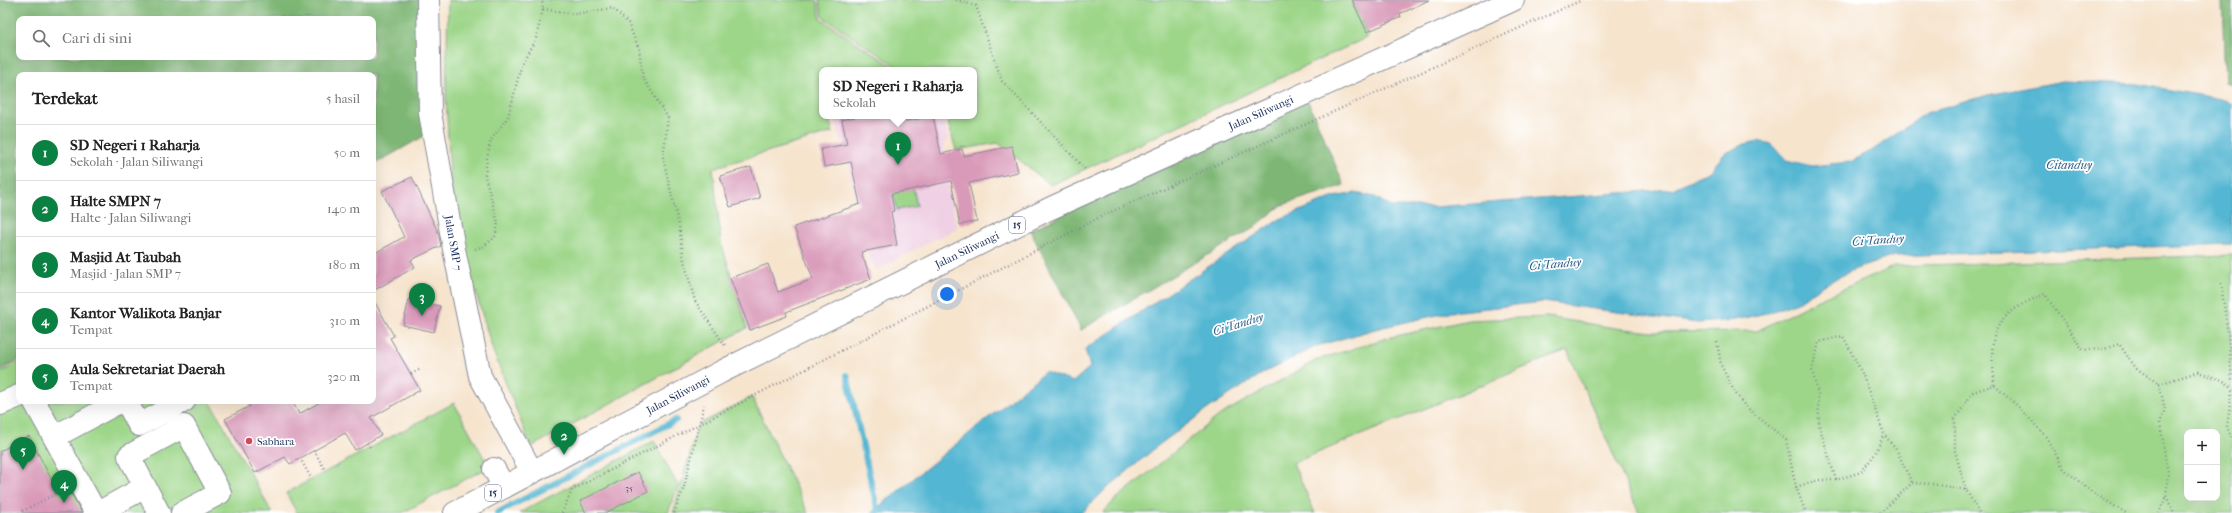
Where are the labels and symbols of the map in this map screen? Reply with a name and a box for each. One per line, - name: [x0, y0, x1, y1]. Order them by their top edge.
- street label: Jalan Siliwangi: [1226, 93, 1296, 134]
- pin: 1: [885, 132, 911, 165]
- water label: Citanduy: [2046, 158, 2093, 172]
- street label: Jalan SMP 7: [442, 213, 464, 272]
- road number: 15: [1009, 217, 1025, 233]
- street label: Jalan Siliwangi: [932, 229, 1002, 272]
- water label: Ci Tanduy: [1852, 231, 1906, 249]
- water label: Ci Tanduy: [1528, 255, 1583, 273]
- pin: 3: [409, 283, 435, 316]
- your location: [937, 284, 957, 304]
- water label: Ci Tanduy: [1211, 309, 1266, 338]
- street label: Jalan Siliwangi: [643, 373, 712, 418]
- pin: 2: [551, 422, 577, 455]
- place label: Sabhara: [257, 435, 295, 448]
- marker: Sabhara: [244, 436, 254, 446]
- pin: 5: [10, 437, 36, 470]
- pin: 4: [51, 470, 77, 503]
- house number: 35: [625, 483, 633, 493]
- road number: 15: [485, 485, 501, 501]

